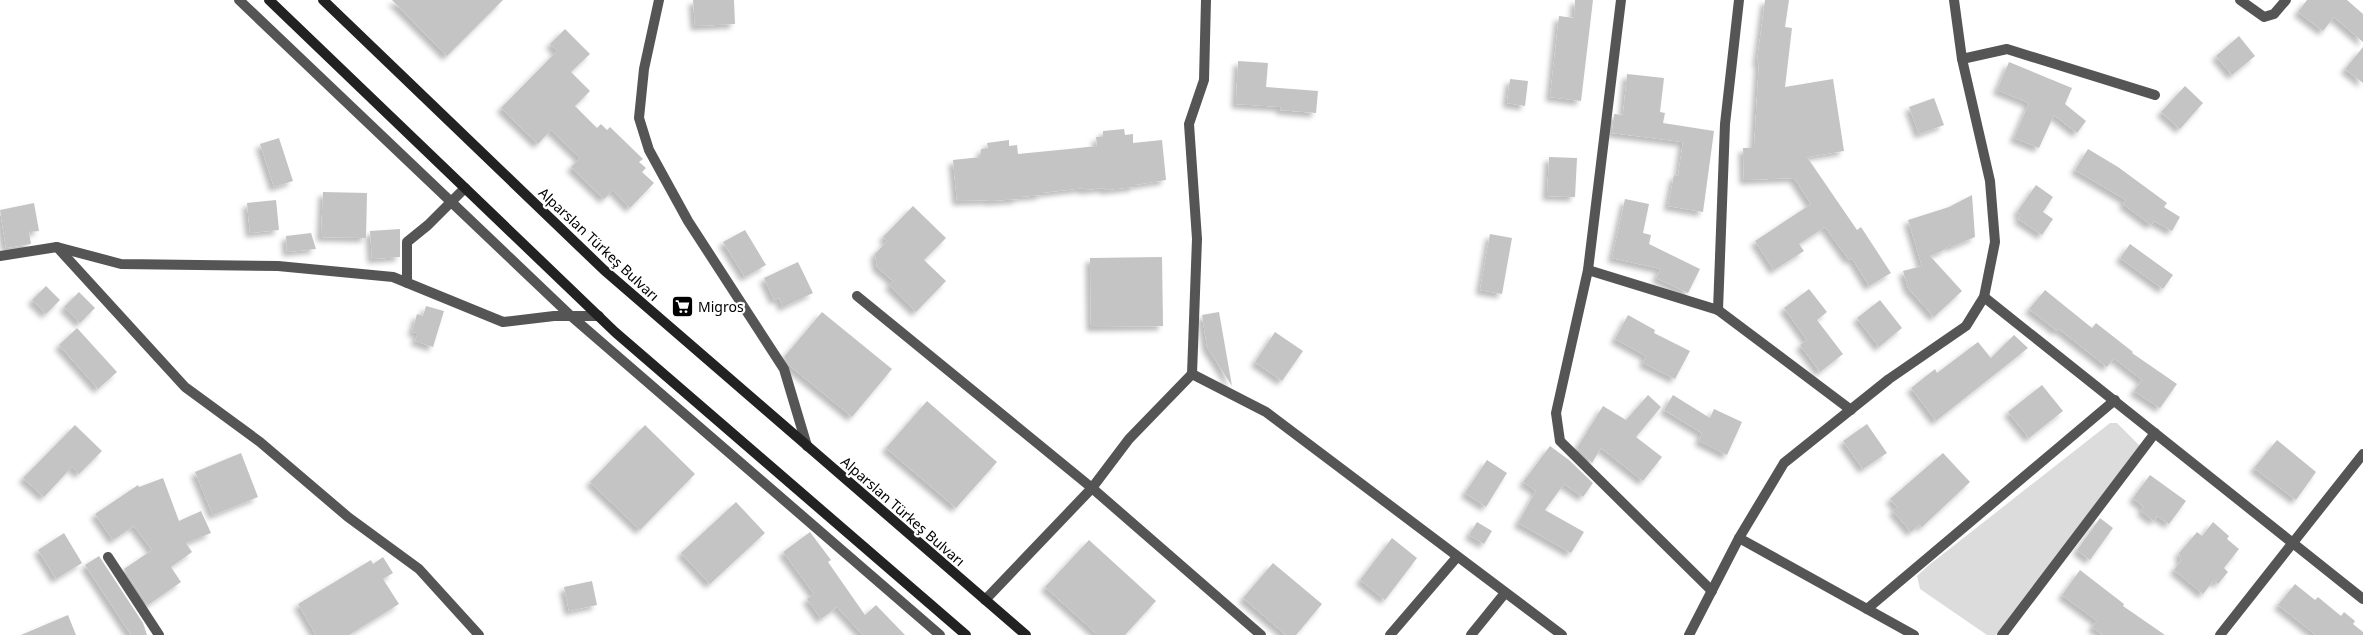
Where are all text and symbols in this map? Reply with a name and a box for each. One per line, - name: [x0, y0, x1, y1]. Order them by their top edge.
- street label: Alparslan Türkeş Bulvarı: [535, 183, 663, 305]
- supermarket icon: Migros: [670, 294, 694, 318]
- place label: Migros: [698, 297, 744, 316]
- street label: Alparslan Türkeş Bulvarı: [837, 452, 969, 570]

